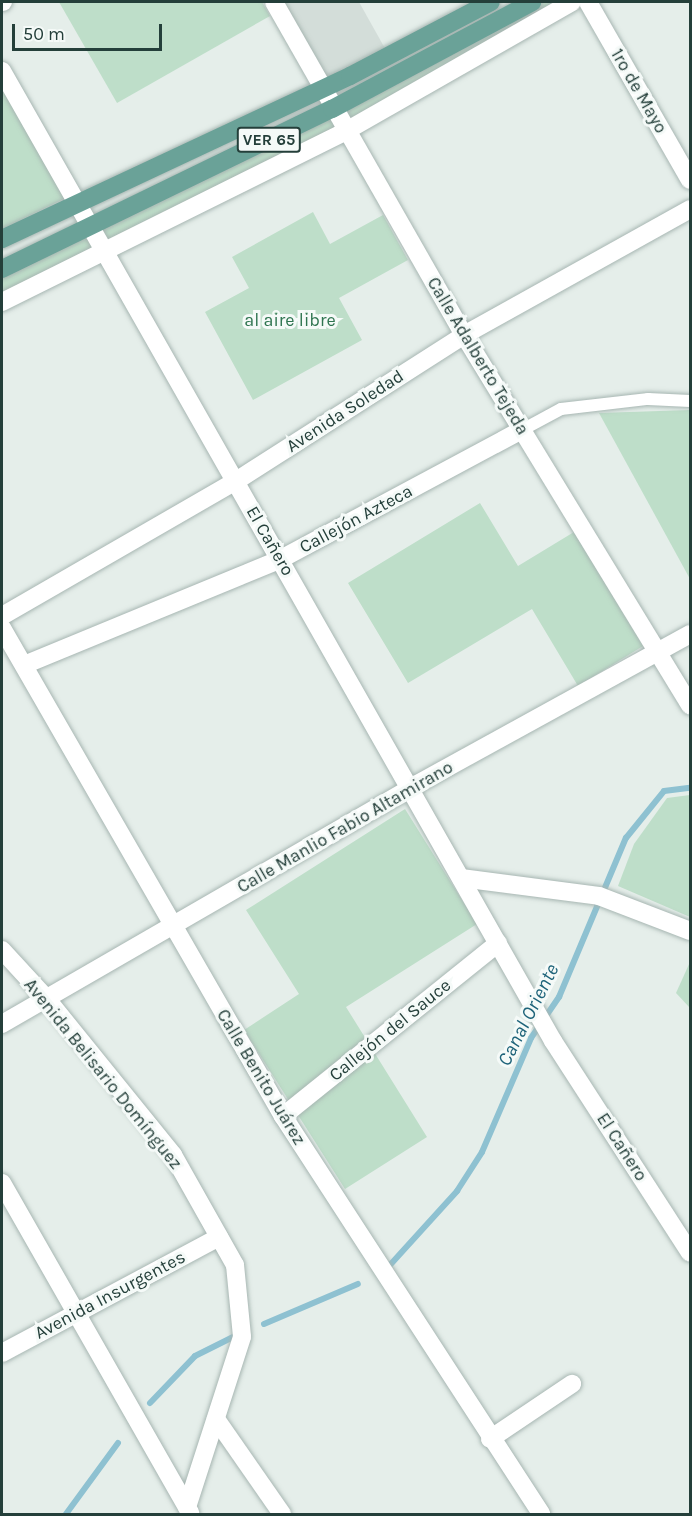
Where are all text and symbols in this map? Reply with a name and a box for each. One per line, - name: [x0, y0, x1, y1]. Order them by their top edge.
- scale bar: [15, 12, 165, 50]
- text: 50 m: [23, 23, 65, 45]
- street label: 1ro de Mayo: [606, 45, 672, 137]
- road number: VER 65: [236, 127, 302, 153]
- street label: Calle Adalberto Tejeda: [422, 273, 534, 439]
- park label: al aire libre: [244, 309, 336, 331]
- street label: Avenida Soledad: [282, 365, 408, 457]
- street label: Callejón Azteca: [296, 480, 416, 558]
- street label: El Cañero: [241, 502, 299, 580]
- street label: Calle Manlio Fabio Altamirano: [233, 756, 457, 898]
- water label: Canal Oriente: [492, 960, 564, 1070]
- street label: Avenida Belisario Domínguez: [19, 974, 187, 1174]
- street label: Callejón del Sauce: [325, 974, 455, 1086]
- street label: Calle Benito Juárez: [212, 1005, 310, 1149]
- street label: El Cañero: [592, 1109, 652, 1185]
- street label: Avenida Insurgentes: [31, 1246, 189, 1344]

